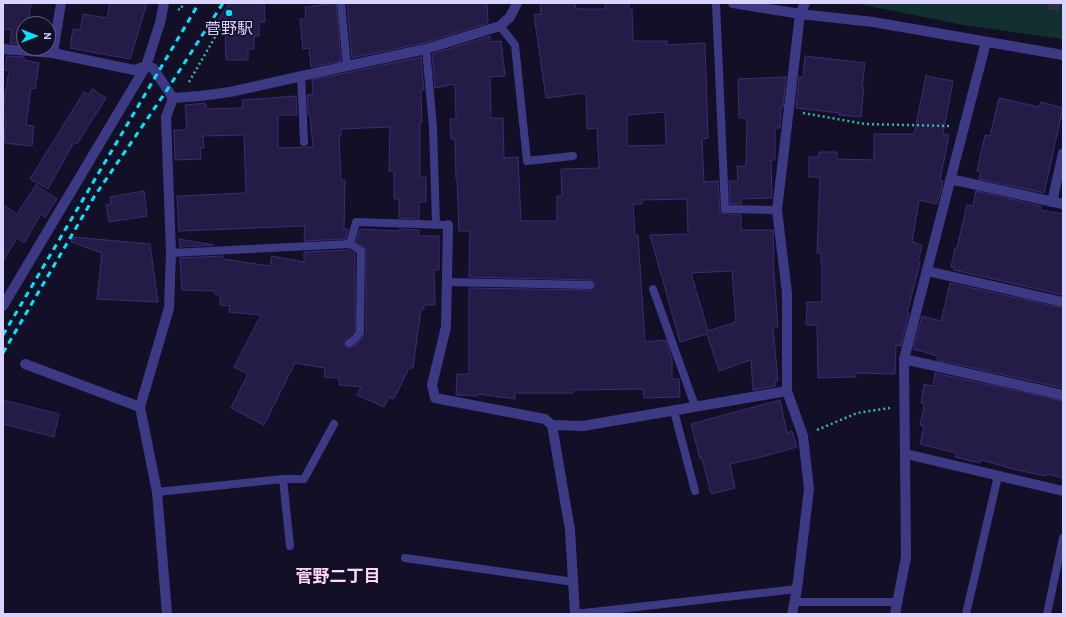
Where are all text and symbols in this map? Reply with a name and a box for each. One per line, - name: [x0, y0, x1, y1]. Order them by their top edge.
- marker: 菅野駅: [224, 8, 234, 18]
- north arrow: [16, 16, 56, 56]
- place label: 菅野駅: [205, 19, 253, 39]
- text: N: [42, 32, 53, 40]
- district label: 菅野二丁目: [296, 567, 380, 587]

